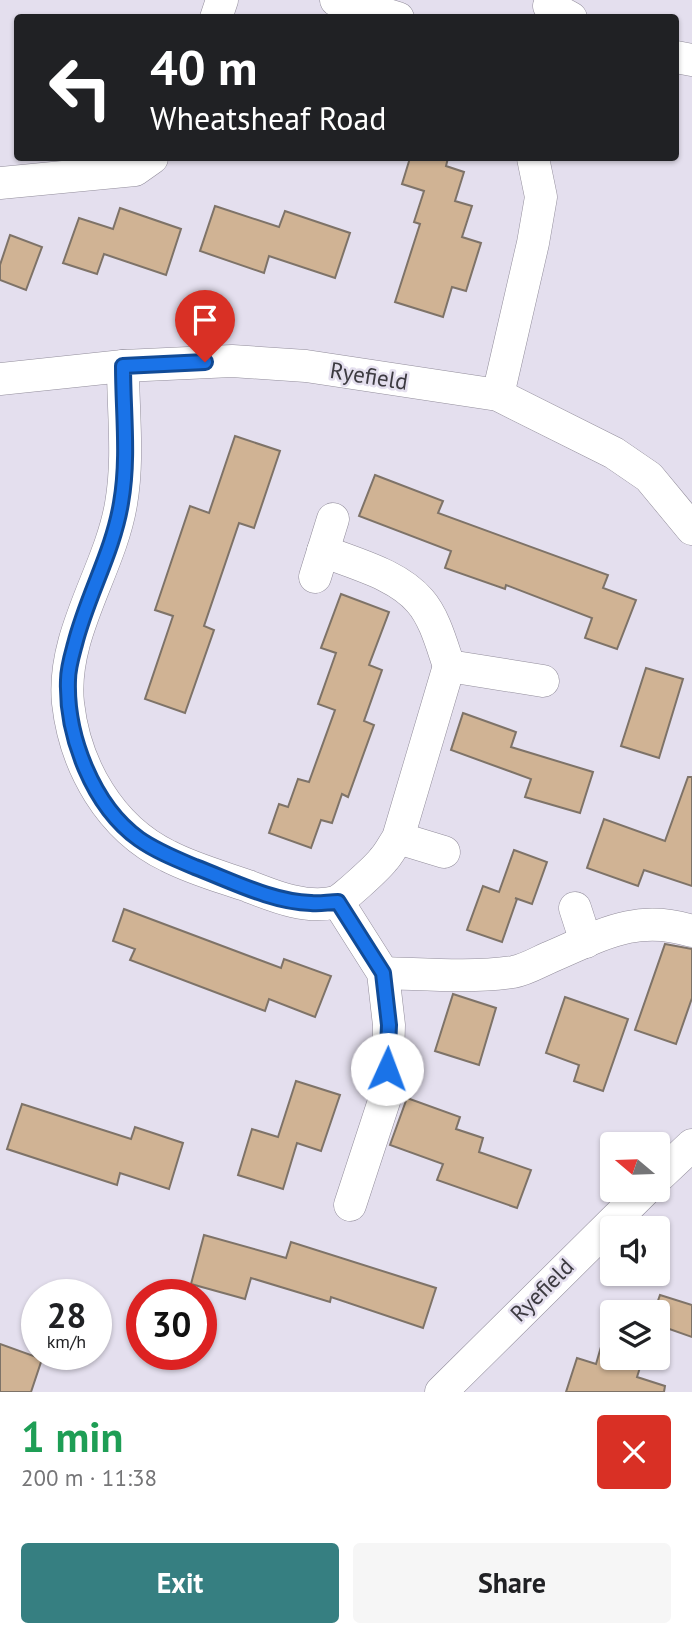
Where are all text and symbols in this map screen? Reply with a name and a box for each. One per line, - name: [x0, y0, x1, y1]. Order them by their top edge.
- text: 40 m: [150, 35, 257, 99]
- icon: left: [35, 42, 126, 133]
- text: Wheatsheaf Road: [150, 97, 387, 139]
- pin: [175, 290, 235, 362]
- icon: arrive: [186, 301, 224, 339]
- street label: Ryefield: [328, 355, 410, 396]
- position arrow: [350, 1032, 424, 1106]
- north arrow: [600, 1132, 670, 1202]
- map controls: [600, 1132, 670, 1370]
- button: sound: [600, 1216, 670, 1286]
- street label: Ryefield: [504, 1252, 580, 1328]
- speed limit sign: 30: [126, 1279, 217, 1370]
- text: 28: [47, 1292, 86, 1338]
- button: layers: [600, 1300, 670, 1370]
- text: km/h: [47, 1330, 86, 1353]
- text: 1 min: [21, 1409, 123, 1464]
- button: close: [597, 1415, 671, 1489]
- text: 200 m · 11:38: [21, 1463, 157, 1492]
- button: Exit: [21, 1543, 339, 1623]
- button: Share: [353, 1543, 671, 1623]

